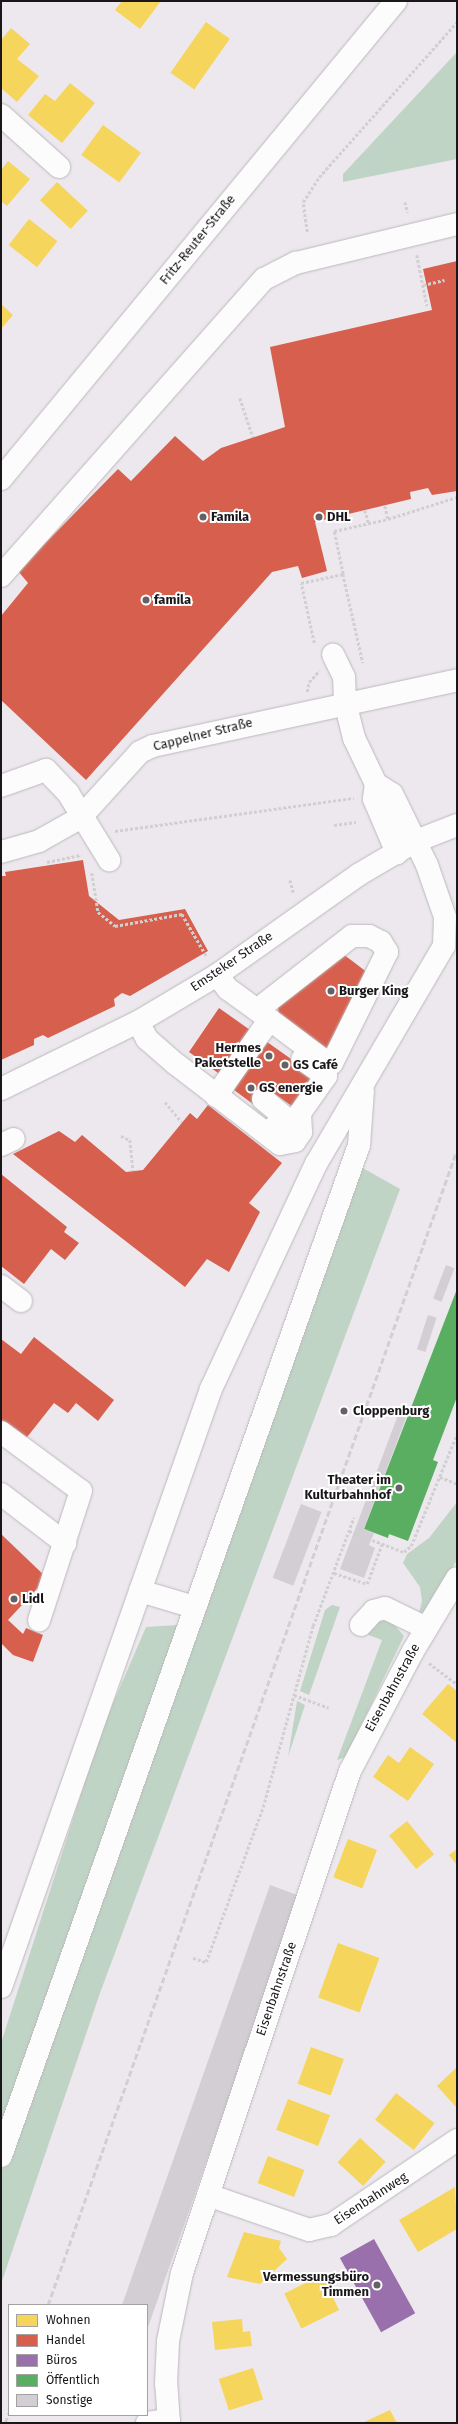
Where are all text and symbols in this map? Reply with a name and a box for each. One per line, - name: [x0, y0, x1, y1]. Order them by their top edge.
- street label: Fritz-Reuter-Straße: [157, 192, 239, 288]
- place label: Famila: [211, 509, 249, 525]
- place label: DHL: [327, 509, 351, 525]
- marker: Famila: [198, 512, 208, 522]
- marker: DHL: [314, 512, 324, 522]
- place label: famila: [154, 592, 191, 608]
- marker: famila: [141, 595, 151, 605]
- street label: Cappelner Straße: [152, 715, 254, 755]
- street label: Emsteker Straße: [188, 929, 276, 995]
- place label: Burger King: [339, 983, 408, 999]
- marker: Burger King: [326, 986, 336, 996]
- place label: Hermes Paketstelle: [194, 1041, 261, 1072]
- marker: Hermes Paketstelle: [264, 1051, 274, 1061]
- place label: GS Café: [293, 1057, 338, 1073]
- marker: GS Café: [280, 1060, 290, 1070]
- place label: GS energie: [259, 1080, 323, 1096]
- marker: GS energie: [246, 1083, 256, 1093]
- place label: Cloppenburg: [353, 1403, 429, 1419]
- marker: Cloppenburg: [338, 1405, 350, 1417]
- place label: Theater im Kulturbahnhof: [304, 1473, 391, 1504]
- marker: Theater im Kulturbahnhof: [394, 1483, 404, 1493]
- place label: Lidl: [22, 1591, 44, 1607]
- marker: Lidl: [9, 1594, 19, 1604]
- street label: Eisenbahnstraße: [362, 1641, 424, 1735]
- street label: Eisenbahnstraße: [254, 1940, 300, 2038]
- street label: Eisenbahnweg: [331, 2169, 411, 2229]
- place label: Vermessungsbüro Timmen: [263, 2270, 369, 2301]
- marker: Vermessungsbüro Timmen: [372, 2280, 382, 2290]
- legend: [8, 2304, 148, 2416]
- text: Wohnen: [46, 2313, 90, 2327]
- text: Handel: [46, 2333, 85, 2347]
- text: Büros: [46, 2353, 77, 2367]
- text: Öffentlich: [46, 2373, 100, 2387]
- text: Sonstige: [46, 2393, 93, 2407]

